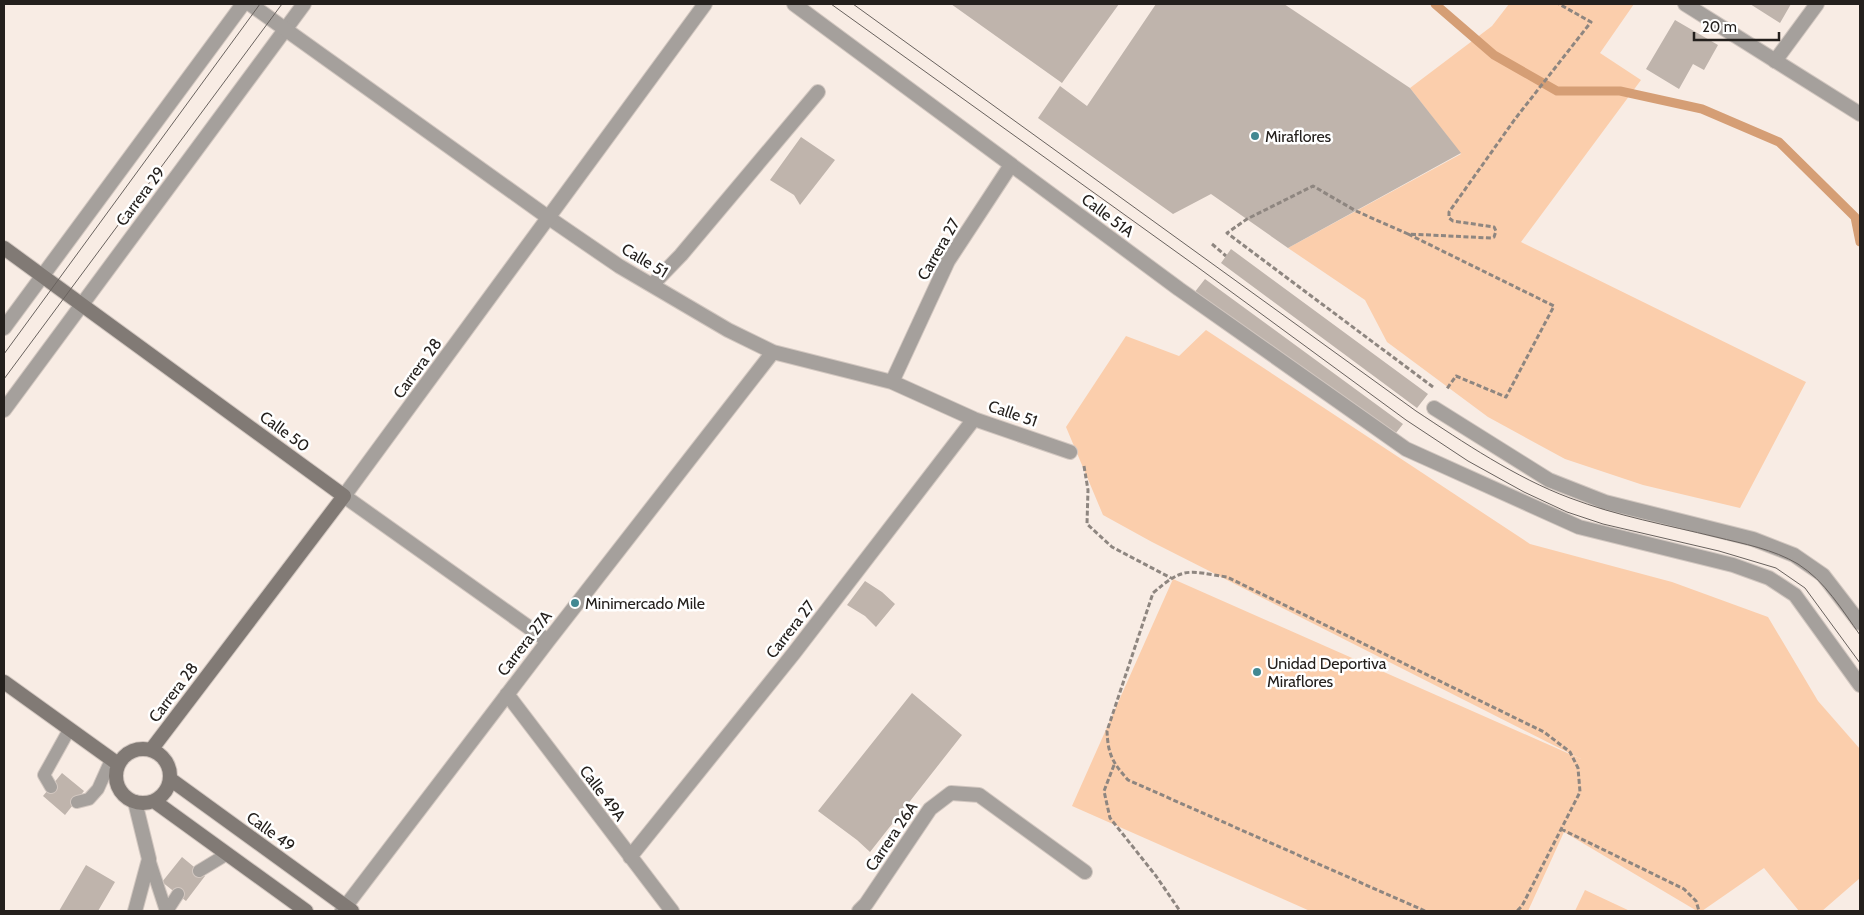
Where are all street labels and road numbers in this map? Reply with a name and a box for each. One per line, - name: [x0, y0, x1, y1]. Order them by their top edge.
- street label: Carrera 29: [112, 163, 169, 230]
- street label: Calle 51A: [1078, 190, 1138, 241]
- street label: Carrera 27: [913, 215, 964, 284]
- street label: Calle 51: [618, 239, 671, 282]
- street label: Carrera 28: [389, 334, 446, 402]
- street label: Calle 51: [986, 396, 1040, 431]
- street label: Calle 50: [256, 407, 313, 456]
- street label: Carrera 27: [762, 597, 819, 662]
- street label: Carrera 27A: [493, 607, 556, 680]
- street label: Carrera 28: [145, 659, 202, 726]
- street label: Calle 49A: [576, 762, 630, 825]
- street label: Carrera 26A: [861, 798, 922, 874]
- street label: Calle 49: [243, 808, 299, 855]

